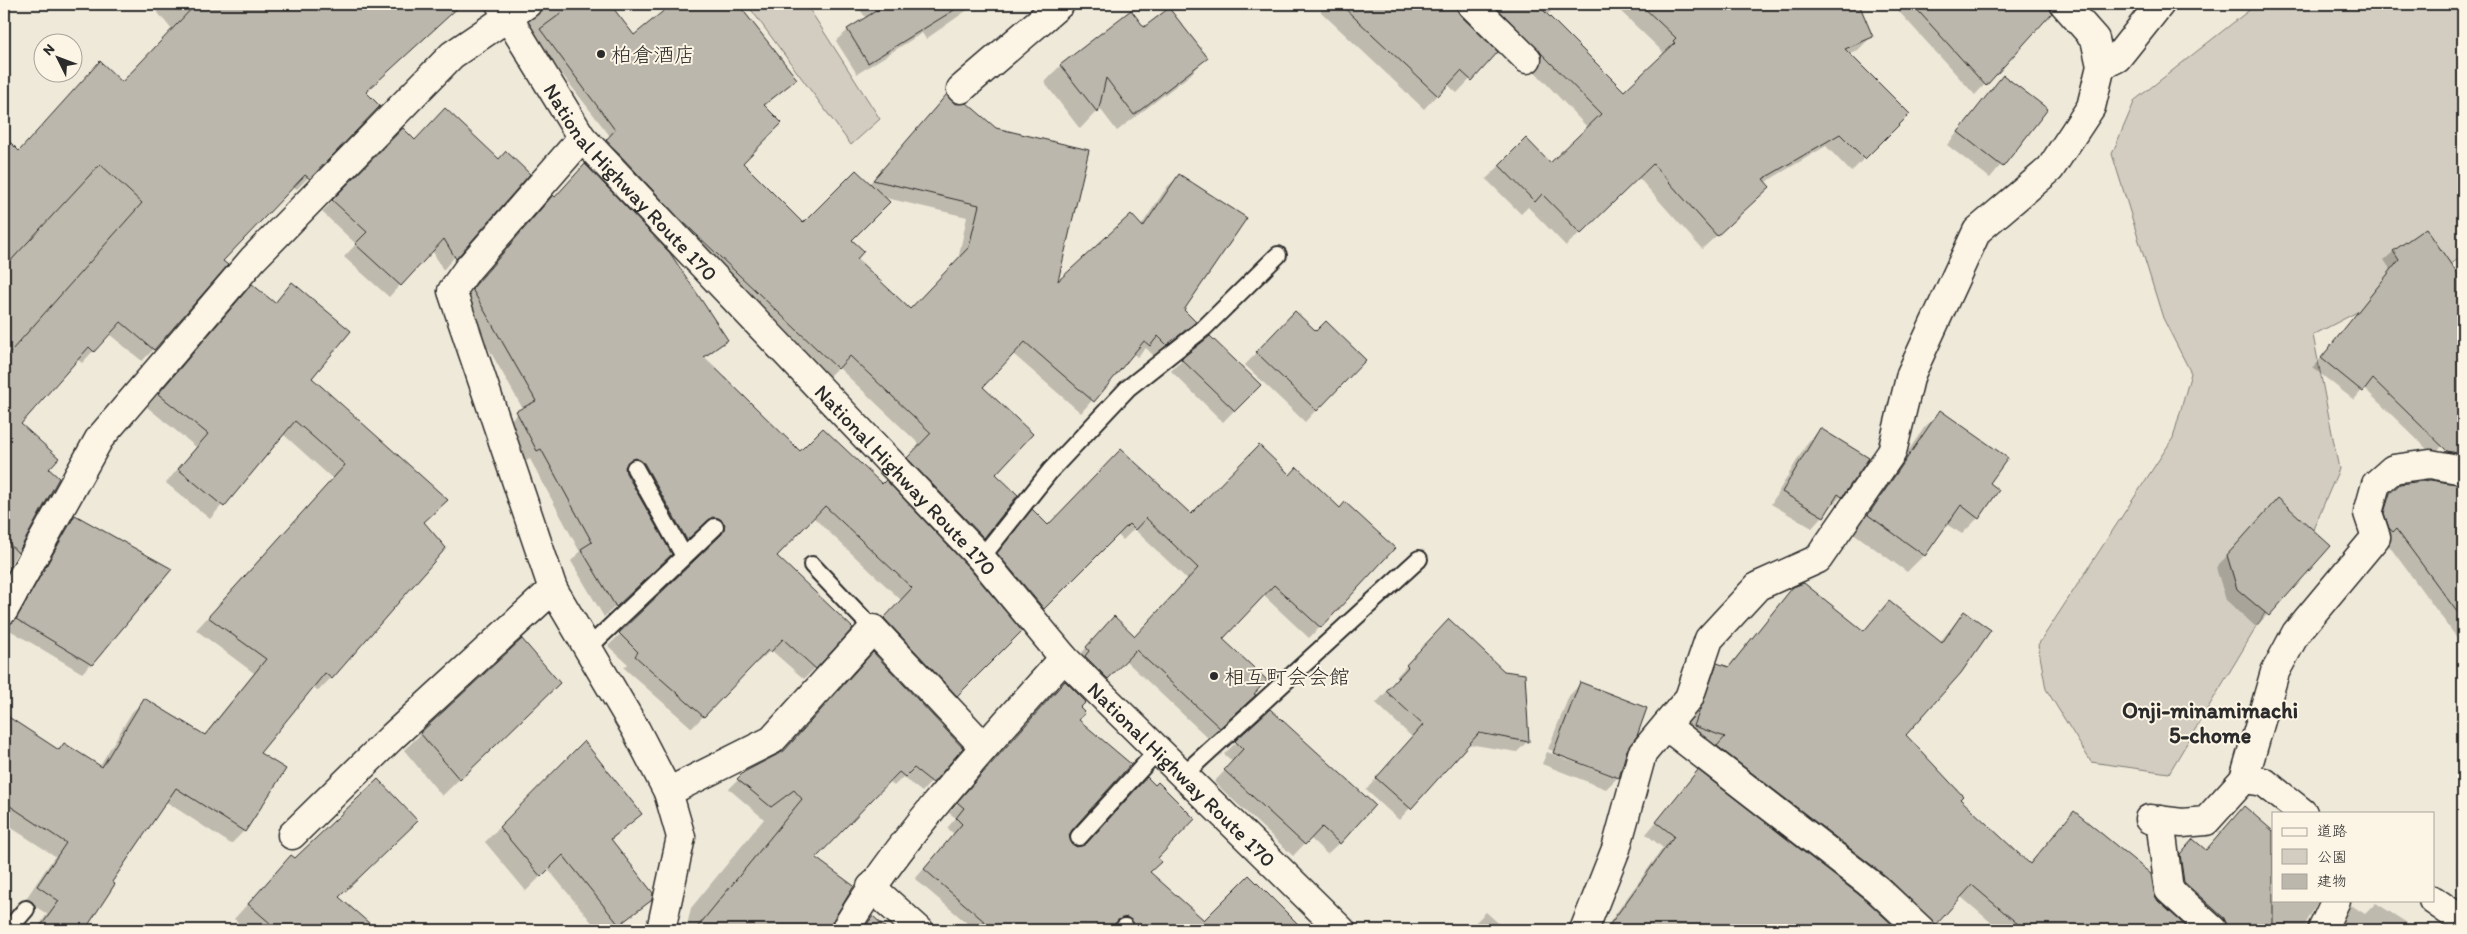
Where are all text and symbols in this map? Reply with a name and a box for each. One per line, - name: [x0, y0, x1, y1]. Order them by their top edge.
- north arrow: [32, 32, 82, 82]
- text: N: [39, 40, 58, 59]
- place label: 柏倉酒店: [611, 42, 695, 67]
- marker: 柏倉酒店: [595, 48, 607, 60]
- street label: National Highway Route 170: [539, 79, 723, 286]
- street label: National Highway Route 170: [810, 379, 1002, 580]
- place label: 相互町会会館: [1224, 664, 1350, 689]
- marker: 相互町会会館: [1208, 670, 1220, 682]
- street label: National Highway Route 170: [1083, 676, 1281, 872]
- district label: Onji-minamimachi 5-chome: [2122, 697, 2298, 749]
- legend: [2272, 812, 2434, 902]
- text: 道路: [2317, 822, 2347, 840]
- text: 公園: [2317, 848, 2347, 866]
- text: 建物: [2317, 872, 2347, 890]

